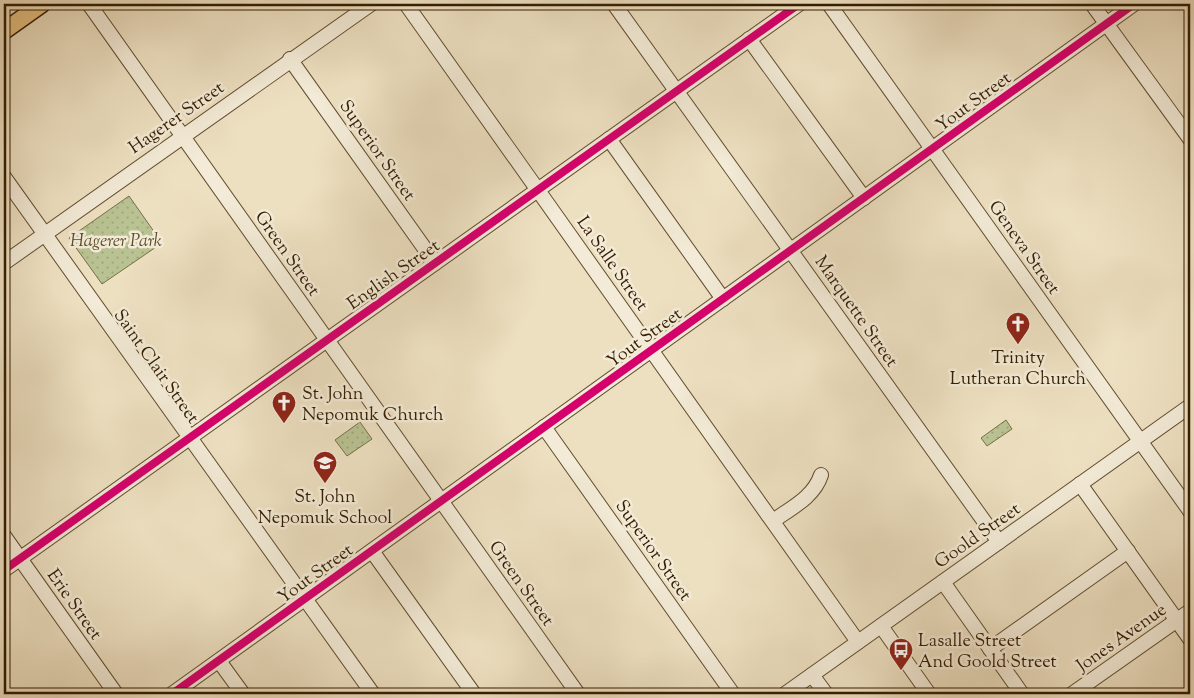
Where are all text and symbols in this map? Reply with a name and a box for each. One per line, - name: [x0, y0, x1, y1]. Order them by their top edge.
- street label: Yout Street: [931, 66, 1017, 139]
- street label: Hagerer Street: [124, 76, 230, 161]
- street label: Superior Street: [332, 95, 421, 207]
- street label: Geneva Street: [981, 196, 1065, 301]
- street label: Green Street: [247, 206, 325, 302]
- street label: La Salle Street: [569, 211, 654, 317]
- park label: Hagerer Park: [70, 229, 162, 255]
- street label: English Street: [342, 234, 446, 317]
- street label: Marquette Street: [807, 251, 904, 373]
- street label: Yout Street: [602, 302, 688, 375]
- street label: Saint Clair Street: [106, 305, 205, 430]
- church icon: Trinity Lutheran Church: [1005, 311, 1031, 345]
- place label: Trinity Lutheran Church: [950, 346, 1087, 393]
- place label: St. John Nepomuk Church: [302, 382, 444, 429]
- church icon: St. John Nepomuk Church: [271, 390, 297, 424]
- school or university icon: St. John Nepomuk School: [312, 450, 338, 484]
- place label: St. John Nepomuk School: [258, 485, 392, 532]
- street label: Superior Street: [608, 495, 697, 607]
- street label: Goold Street: [930, 497, 1026, 576]
- street label: Green Street: [481, 536, 559, 632]
- street label: Yout Street: [273, 538, 359, 611]
- street label: Erie Street: [39, 564, 107, 646]
- street label: Jones Avenue: [1071, 598, 1173, 680]
- place label: Lasalle Street And Goold Street: [918, 629, 1057, 676]
- bus stop icon: Lasalle Street And Goold Street: [888, 637, 914, 671]

